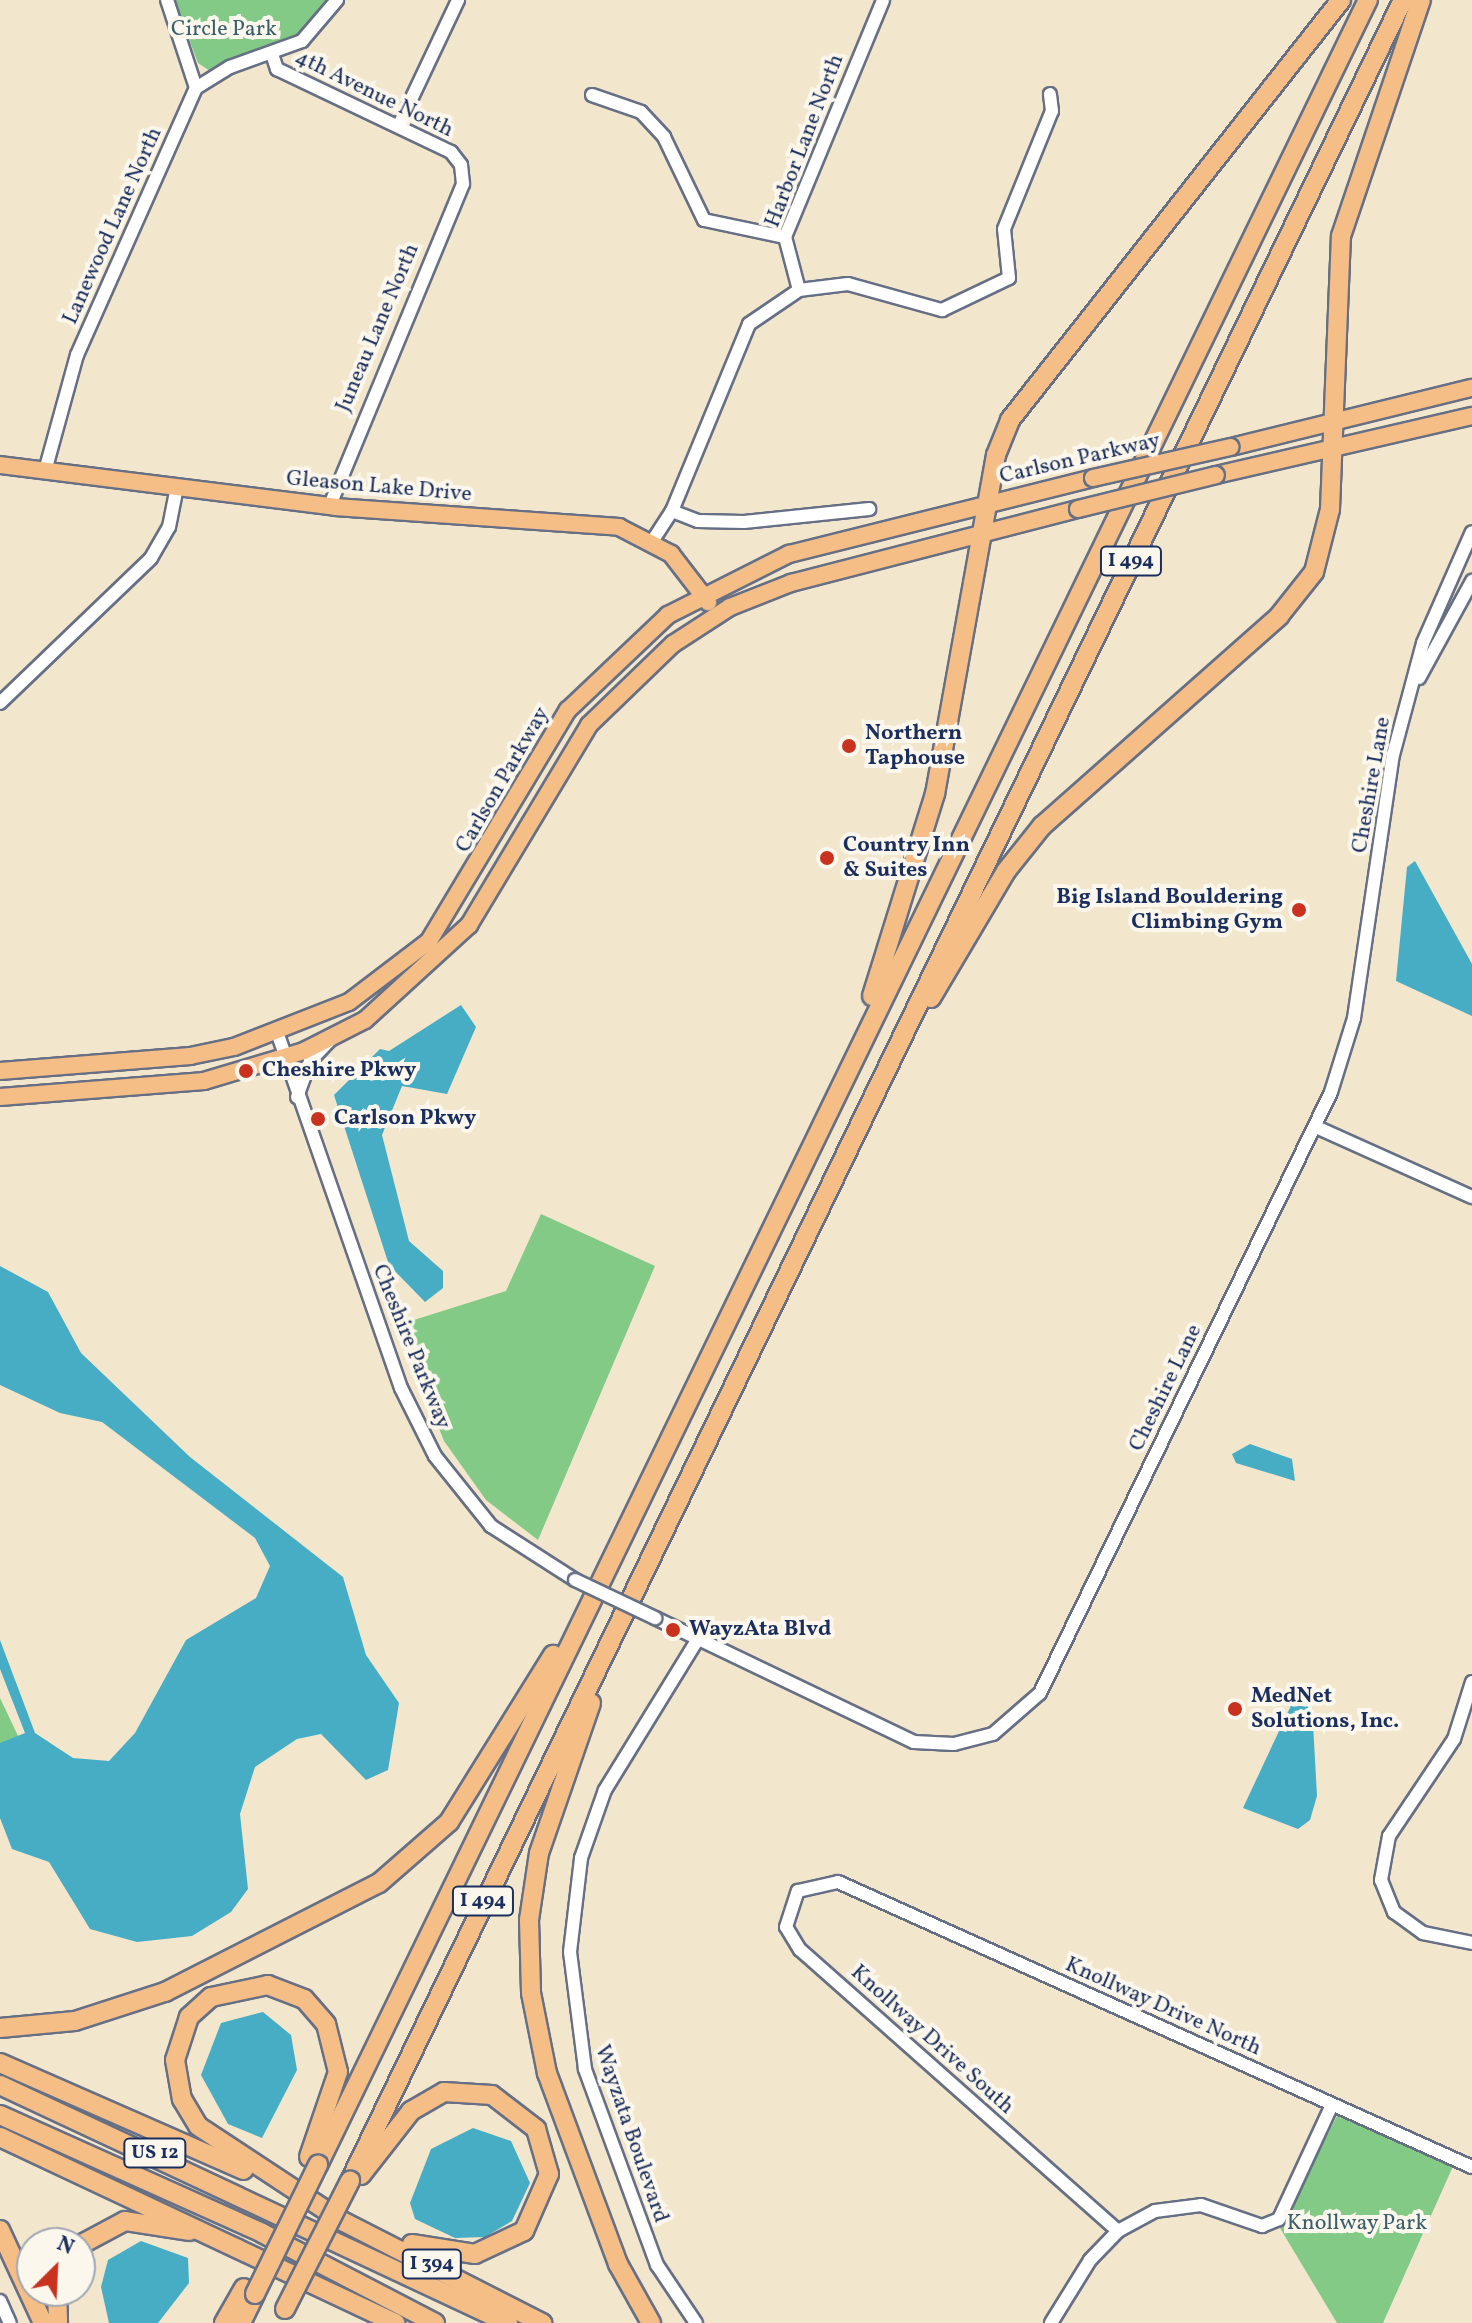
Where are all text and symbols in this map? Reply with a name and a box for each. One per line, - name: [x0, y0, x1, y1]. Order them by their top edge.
- park label: Circle Park: [171, 17, 277, 43]
- street label: 4th Avenue North: [291, 44, 457, 144]
- street label: Harbor Lane North: [760, 51, 850, 231]
- street label: Lanewood Lane North: [58, 123, 168, 329]
- street label: Juneau Lane North: [331, 240, 425, 416]
- street label: Carlson Parkway: [997, 428, 1163, 490]
- street label: Gleason Lake Drive: [285, 466, 473, 508]
- road number: I 494: [1099, 545, 1163, 577]
- street label: Carlson Parkway: [451, 702, 555, 858]
- street label: Cheshire Lane: [1347, 715, 1397, 855]
- place label: Northern Taphouse: [865, 720, 965, 772]
- marker: Northern Taphouse: [840, 737, 858, 755]
- place label: Country Inn & Suites: [843, 832, 970, 884]
- marker: Country Inn & Suites: [818, 849, 836, 867]
- place label: Big Island Bouldering Climbing Gym: [1056, 884, 1283, 936]
- marker: Big Island Bouldering Climbing Gym: [1290, 901, 1308, 919]
- place label: Cheshire Pkwy: [262, 1058, 416, 1084]
- marker: Cheshire Pkwy: [237, 1062, 255, 1080]
- place label: Carlson Pkwy: [334, 1106, 476, 1132]
- marker: Carlson Pkwy: [309, 1110, 327, 1128]
- street label: Cheshire Parkway: [366, 1261, 456, 1433]
- street label: Cheshire Lane: [1124, 1320, 1208, 1456]
- place label: WayzAta Blvd: [689, 1617, 831, 1643]
- marker: WayzAta Blvd: [664, 1621, 682, 1639]
- place label: MedNet Solutions, Inc.: [1251, 1683, 1399, 1734]
- marker: MedNet Solutions, Inc.: [1226, 1700, 1244, 1718]
- road number: I 494: [451, 1885, 515, 1917]
- street label: Knollway Drive North: [1061, 1952, 1265, 2062]
- street label: Knollway Drive South: [845, 1959, 1019, 2121]
- street label: Wayzata Boulevard: [588, 2042, 674, 2226]
- road number: US 12: [123, 2137, 187, 2169]
- park label: Knollway Park: [1286, 2211, 1428, 2237]
- north arrow: [16, 2227, 96, 2307]
- text: N: [52, 2229, 79, 2264]
- road number: I 394: [400, 2248, 464, 2280]

